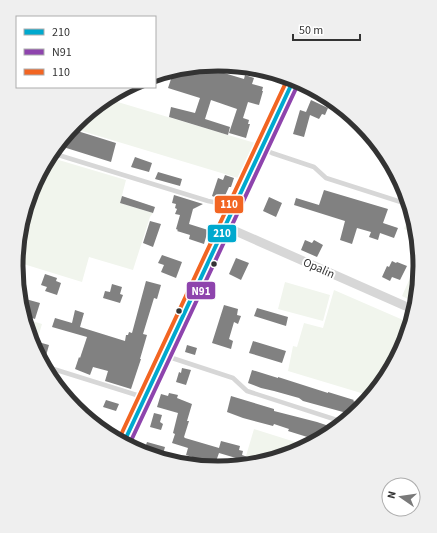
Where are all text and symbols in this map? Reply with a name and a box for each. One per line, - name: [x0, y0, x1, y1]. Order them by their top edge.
- legend: [16, 16, 156, 88]
- scale bar: [293, 16, 360, 42]
- text: 50 m: [299, 22, 323, 39]
- text: 210: [52, 24, 70, 41]
- text: N91: [52, 44, 72, 61]
- text: 110: [52, 64, 70, 81]
- line badge: 110: [214, 195, 244, 214]
- text: 110: [220, 197, 238, 212]
- line badge: 210: [207, 224, 237, 243]
- text: 210: [213, 226, 231, 241]
- street label: Opalin: [300, 254, 337, 283]
- unlabelled marker: [209, 259, 219, 269]
- line badge: N91: [186, 281, 216, 300]
- text: N91: [192, 284, 211, 299]
- unlabelled marker: [174, 306, 184, 316]
- north arrow: [381, 477, 421, 517]
- text: N: [384, 490, 400, 500]

